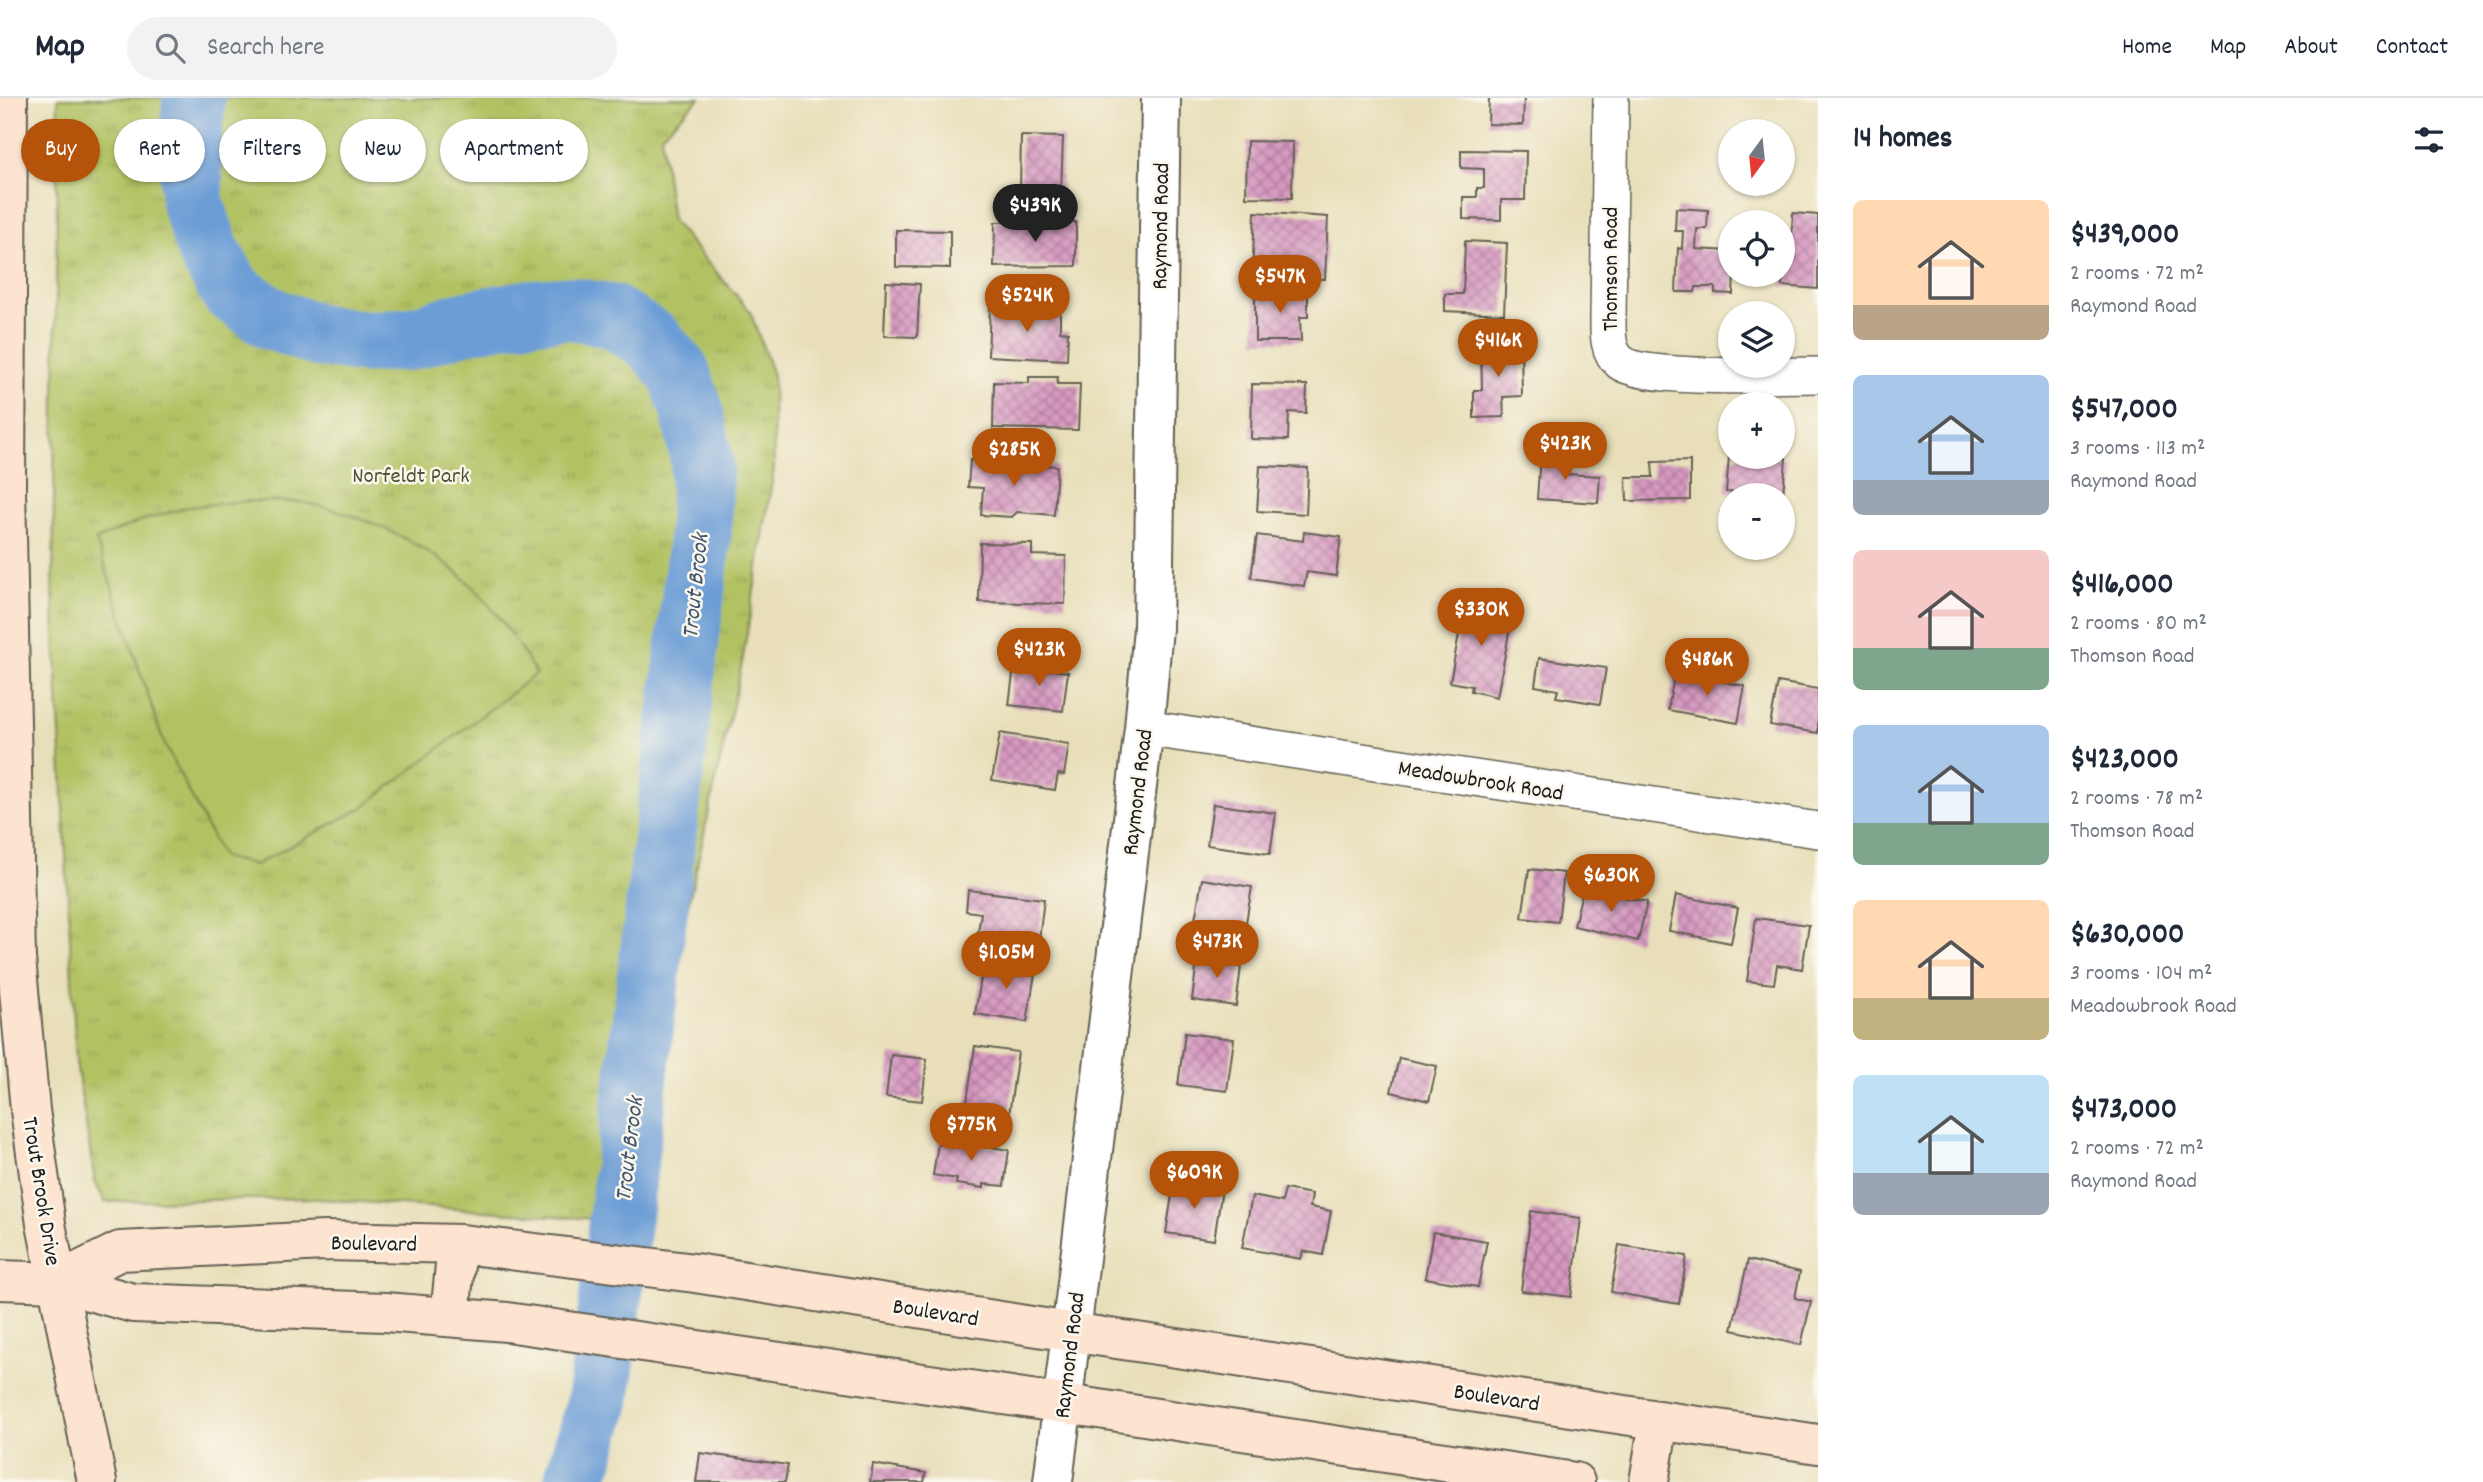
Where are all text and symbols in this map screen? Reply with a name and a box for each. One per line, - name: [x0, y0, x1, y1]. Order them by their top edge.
- search box: [127, 17, 617, 80]
- text: Map: [35, 25, 85, 72]
- icon: search: [151, 29, 189, 67]
- text: Search here: [207, 30, 325, 67]
- text: Home: [2122, 31, 2172, 65]
- text: Map: [2210, 31, 2246, 65]
- text: About: [2284, 31, 2338, 65]
- text: Contact: [2376, 31, 2448, 65]
- chip: Buy: [21, 119, 100, 182]
- chip: Rent: [114, 119, 205, 182]
- chip: Filters: [219, 119, 326, 182]
- chip: New: [340, 119, 426, 182]
- chip: Apartment: [440, 119, 588, 182]
- north arrow: [1718, 119, 1796, 196]
- map controls: [1718, 119, 1795, 560]
- text: 14 homes: [1853, 119, 1952, 162]
- icon: filters: [2410, 121, 2448, 159]
- street label: Raymond Road: [1145, 162, 1180, 290]
- pin: $439K: [986, 184, 1084, 244]
- text: $439K: [1009, 190, 1061, 223]
- street label: Thomson Road: [1596, 207, 1629, 331]
- button: locate: [1718, 210, 1795, 287]
- text: $439,000: [2070, 215, 2179, 258]
- icon: home: [1909, 228, 1993, 312]
- pin: $547K: [1231, 256, 1329, 315]
- text: 2 rooms · 72 m²: [2070, 258, 2204, 291]
- text: $547K: [1254, 261, 1306, 294]
- pin: $524K: [978, 274, 1076, 334]
- text: $524K: [1001, 280, 1053, 313]
- text: Raymond Road: [2070, 291, 2197, 324]
- button: layers: [1718, 301, 1795, 378]
- pin: $416K: [1449, 320, 1547, 379]
- text: $416K: [1474, 325, 1522, 358]
- text: $547,000: [2070, 390, 2178, 433]
- button: +: [1718, 392, 1795, 469]
- icon: home: [1909, 403, 1993, 487]
- pin: $423K: [1516, 422, 1614, 482]
- pin: $285K: [965, 428, 1063, 488]
- text: $423K: [1539, 428, 1591, 461]
- text: 3 rooms · 113 m²: [2070, 433, 2206, 466]
- text: $285K: [988, 434, 1040, 467]
- park label: Norfeldt Park: [352, 461, 470, 494]
- text: Raymond Road: [2070, 466, 2197, 499]
- button: −: [1718, 483, 1795, 560]
- water label: Trout Brook: [675, 530, 720, 640]
- text: $416,000: [2070, 565, 2174, 608]
- icon: home: [1909, 578, 1993, 662]
- pin: $330K: [1432, 588, 1530, 648]
- text: $330K: [1453, 594, 1509, 627]
- text: 2 rooms · 80 m²: [2070, 608, 2207, 641]
- pin: $423K: [990, 628, 1088, 688]
- text: $423K: [1013, 634, 1065, 667]
- pin: $486K: [1658, 638, 1756, 698]
- text: Thomson Road: [2070, 641, 2195, 674]
- text: $486K: [1681, 644, 1733, 677]
- street label: Raymond Road: [1115, 727, 1164, 857]
- text: $423,000: [2070, 740, 2179, 783]
- street label: Meadowbrook Road: [1395, 753, 1565, 812]
- icon: home: [1909, 753, 1993, 837]
- text: 2 rooms · 78 m²: [2070, 783, 2203, 816]
- text: Thomson Road: [2070, 816, 2195, 849]
- pin: $630K: [1562, 854, 1660, 914]
- text: $630K: [1583, 860, 1639, 893]
- text: $630,000: [2070, 915, 2184, 958]
- pin: $473K: [1168, 920, 1266, 980]
- text: $473K: [1192, 926, 1242, 959]
- icon: home: [1909, 928, 1993, 1012]
- pin: $1.05M: [949, 932, 1063, 991]
- text: $1.05M: [977, 937, 1035, 970]
- text: 3 rooms · 104 m²: [2070, 958, 2212, 991]
- text: Meadowbrook Road: [2070, 991, 2237, 1024]
- text: $473,000: [2070, 1090, 2177, 1133]
- water label: Trout Brook: [608, 1093, 655, 1204]
- icon: home: [1909, 1103, 1993, 1187]
- pin: $775K: [922, 1104, 1020, 1163]
- text: $775K: [946, 1109, 996, 1142]
- street label: Trout Brook Drive: [11, 1115, 68, 1268]
- text: 2 rooms · 72 m²: [2070, 1133, 2204, 1166]
- pin: $609K: [1145, 1152, 1243, 1211]
- text: $609K: [1166, 1157, 1222, 1190]
- text: Raymond Road: [2070, 1166, 2197, 1199]
- street label: Boulevard: [330, 1228, 417, 1263]
- street label: Raymond Road: [1047, 1290, 1096, 1420]
- street label: Boulevard: [890, 1291, 981, 1338]
- street label: Boulevard: [1451, 1376, 1542, 1423]

